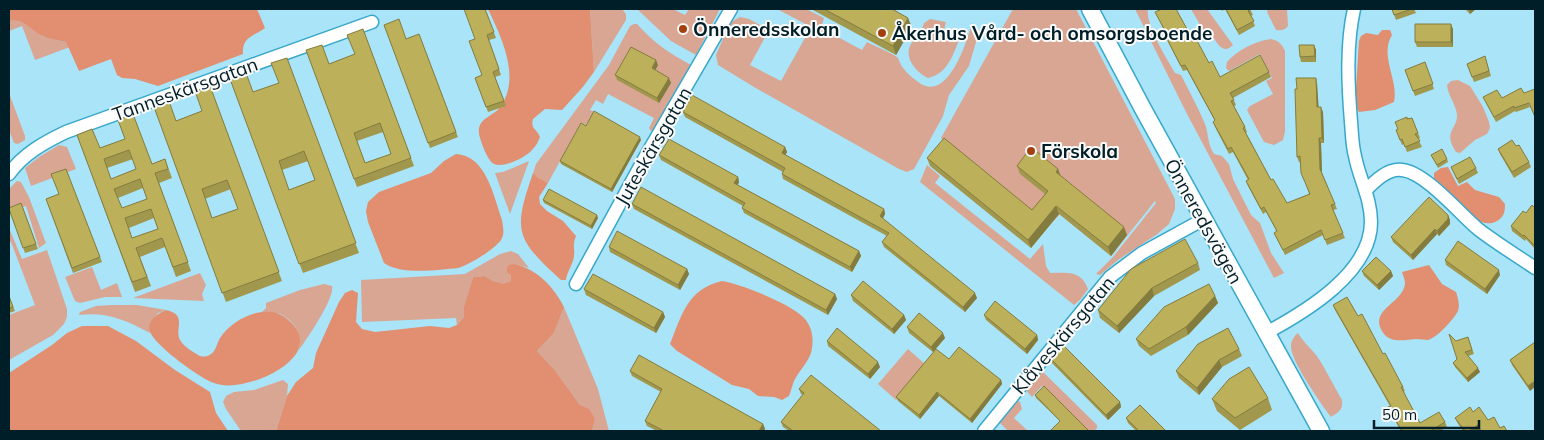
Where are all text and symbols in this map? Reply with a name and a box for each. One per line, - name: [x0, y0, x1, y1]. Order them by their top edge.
- place label: Önneredsskolan: [693, 17, 840, 41]
- place label: Åkerhus Vård- och omsorgsboende: [892, 21, 1212, 45]
- marker: Önneredsskolan: [677, 23, 689, 35]
- marker: Åkerhus Vård- och omsorgsboende: [876, 27, 888, 39]
- street label: Tanneskärsgatan: [109, 52, 261, 126]
- street label: Juteskärsgatan: [609, 82, 697, 210]
- place label: Förskola: [1041, 139, 1118, 163]
- marker: Förskola: [1025, 145, 1037, 157]
- street label: Önneredsvägen: [1160, 154, 1248, 288]
- street label: Klåveskärsgatan: [1007, 271, 1119, 399]
- scale bar: [1374, 398, 1479, 430]
- text: 50 m: [1382, 405, 1417, 424]

